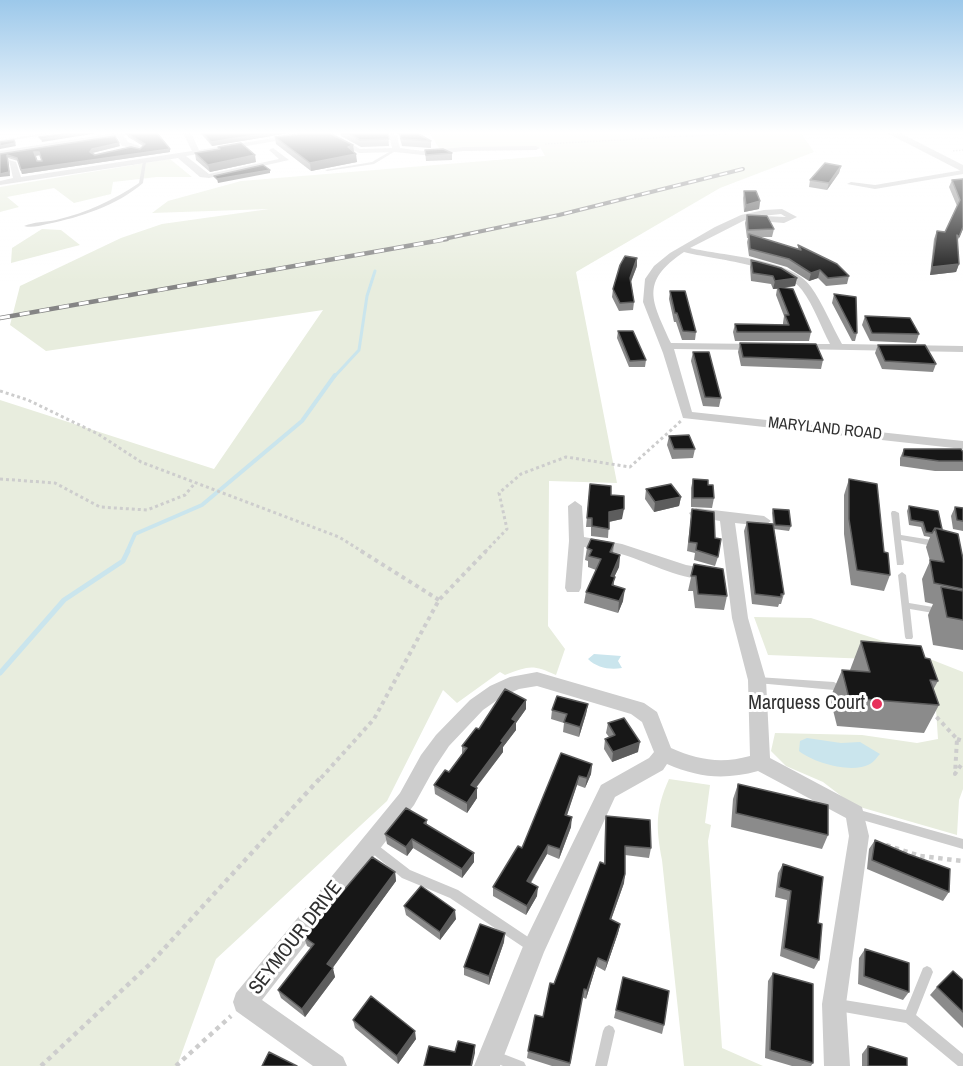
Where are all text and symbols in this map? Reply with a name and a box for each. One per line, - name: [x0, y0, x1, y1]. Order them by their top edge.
- street label: MARYLAND ROAD: [767, 413, 883, 445]
- place label: Marquess Court: [748, 692, 865, 716]
- marker: Marquess Court: [870, 697, 884, 711]
- street label: SEYMOUR DRIVE: [244, 876, 348, 1000]

